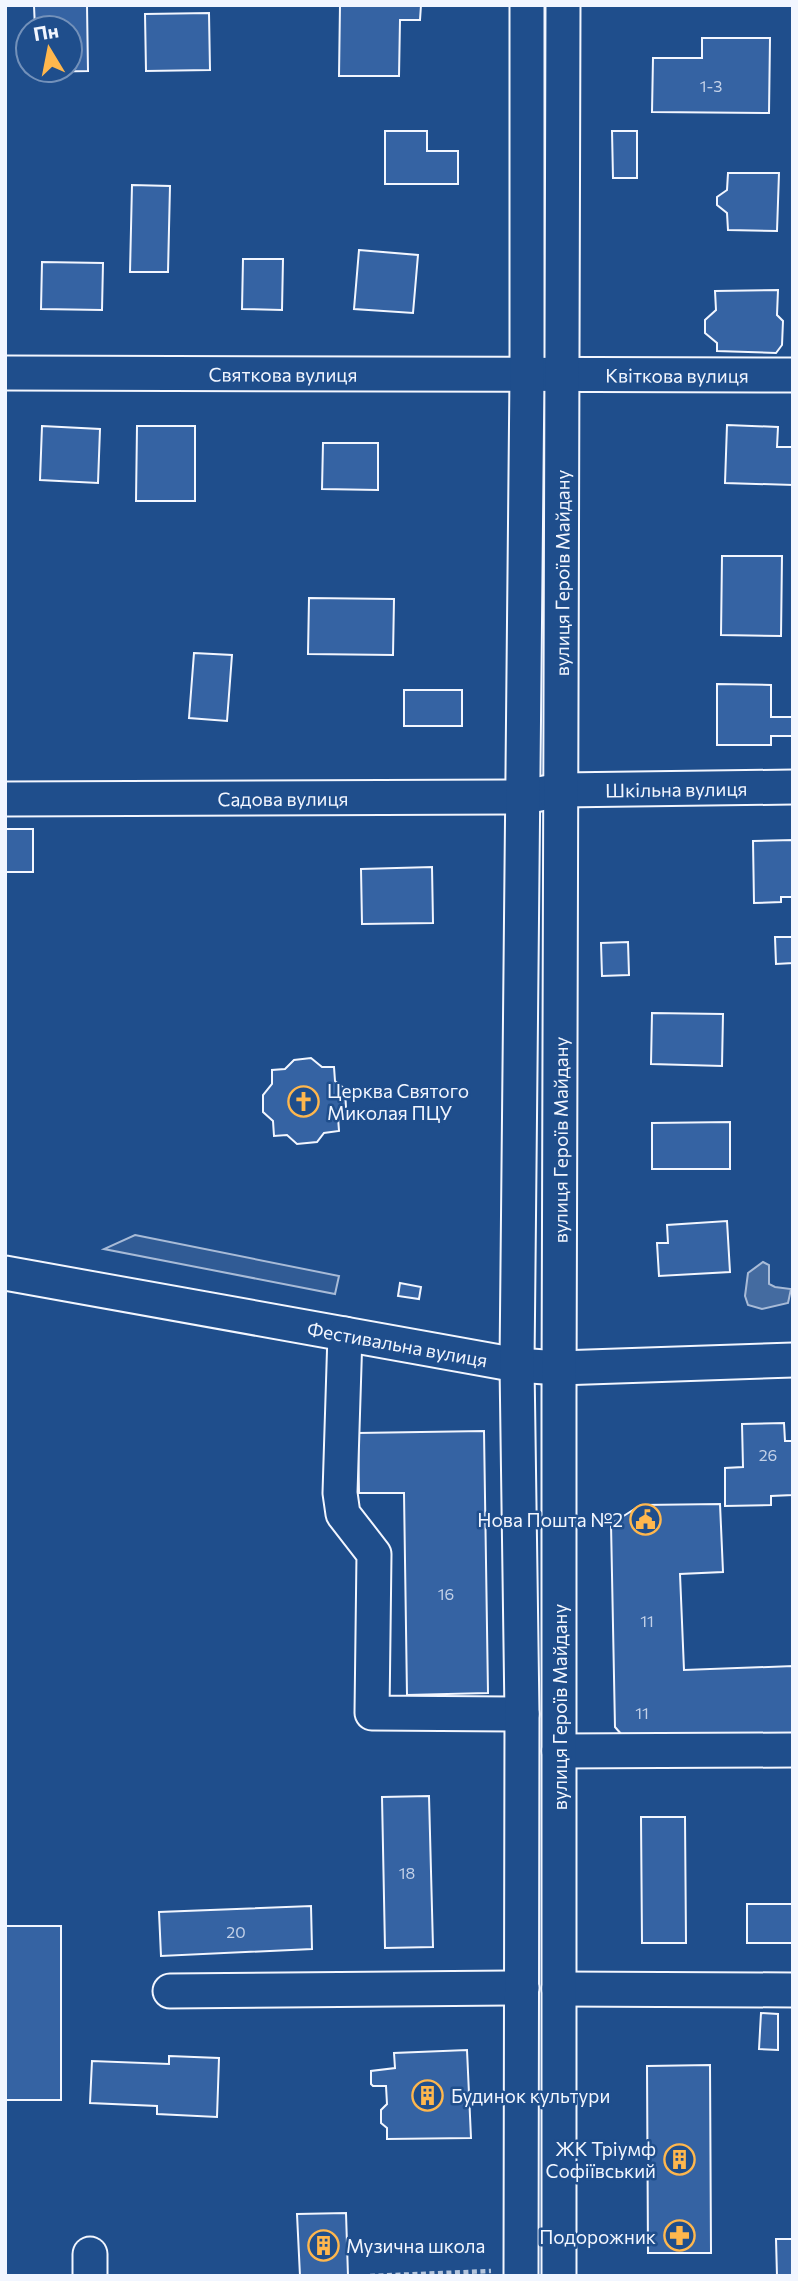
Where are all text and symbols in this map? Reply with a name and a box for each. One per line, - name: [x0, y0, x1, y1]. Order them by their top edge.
- north arrow: [14, 14, 84, 84]
- text: Пн: [32, 18, 60, 45]
- house number: 1-3: [700, 76, 722, 95]
- street label: Святкова вулиця: [209, 362, 357, 385]
- street label: Квіткова вулиця: [605, 363, 749, 386]
- street label: вулиця Героїв Майдану: [550, 469, 573, 676]
- street label: Шкільна вулиця: [605, 776, 748, 801]
- street label: Садова вулиця: [217, 786, 349, 810]
- street label: вулиця Героїв Майдану: [548, 1036, 572, 1243]
- place label: Церква Святого Миколая ПЦУ: [327, 1079, 469, 1124]
- church icon: Церква Святого Миколая ПЦУ: [287, 1084, 321, 1118]
- street label: Фестивальна вулиця: [306, 1316, 490, 1371]
- house number: 26: [759, 1445, 777, 1464]
- public building icon: Нова Пошта №2: [629, 1502, 663, 1536]
- place label: Нова Пошта №2: [477, 1508, 623, 1531]
- house number: 16: [438, 1584, 454, 1603]
- street label: вулиця Героїв Майдану: [548, 1604, 571, 1810]
- house number: 11: [640, 1611, 654, 1630]
- house number: 11: [635, 1703, 649, 1722]
- house number: 18: [399, 1863, 415, 1882]
- house number: 20: [226, 1922, 246, 1941]
- building icon: Будинок культури: [411, 2078, 445, 2112]
- place label: Будинок культури: [451, 2084, 610, 2107]
- place label: ЖК Тріумф Софіївський: [545, 2137, 656, 2182]
- building icon: ЖК Тріумф Софіївський: [662, 2142, 696, 2176]
- pharmacy icon: Подорожник: [662, 2219, 696, 2253]
- place label: Подорожник: [539, 2225, 656, 2248]
- building icon: Музична школа: [306, 2228, 340, 2262]
- place label: Музична школа: [346, 2234, 485, 2257]

